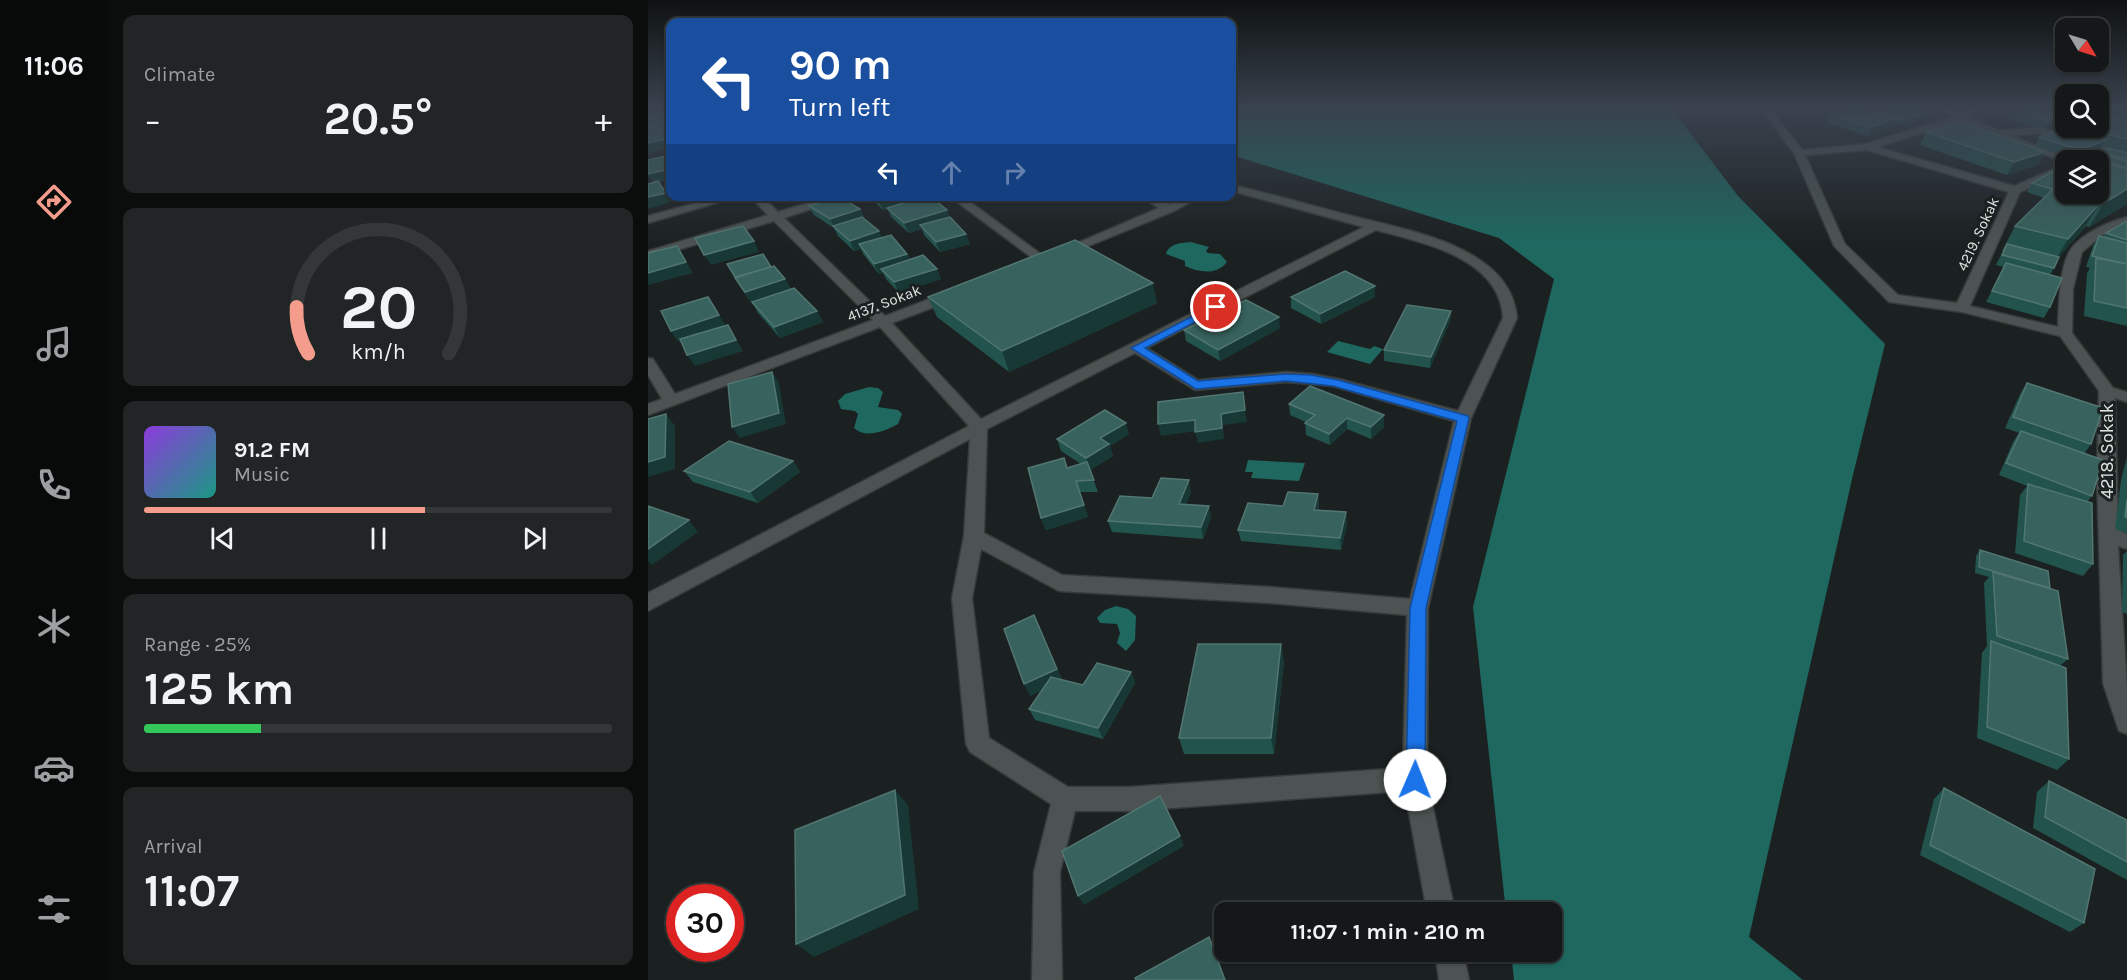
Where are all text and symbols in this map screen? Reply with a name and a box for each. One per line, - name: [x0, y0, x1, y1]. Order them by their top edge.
- north arrow: [2055, 18, 2109, 72]
- map controls: [2055, 18, 2109, 204]
- text: 90 m: [789, 40, 892, 90]
- icon: left: [690, 42, 768, 120]
- text: 11:06: [24, 50, 84, 82]
- text: Climate: [144, 63, 215, 86]
- button: search: [2055, 84, 2109, 138]
- text: Turn left: [789, 91, 890, 123]
- text: 20.5°: [323, 93, 433, 145]
- text: −: [144, 101, 161, 139]
- text: +: [595, 101, 612, 139]
- button: layers: [2055, 150, 2109, 204]
- icon: left: [872, 156, 905, 189]
- icon: ahead: [935, 156, 968, 189]
- icon: right: [998, 156, 1031, 189]
- icon: directions: [33, 181, 75, 223]
- street label: 4219. Sokak: [1953, 194, 2003, 274]
- text: 20: [339, 271, 417, 344]
- street label: 4137. Sokak: [844, 281, 924, 325]
- pin: [1190, 281, 1241, 332]
- icon: arrive: [1199, 290, 1232, 323]
- icon: music: [33, 323, 75, 365]
- text: km/h: [351, 339, 405, 364]
- street label: 4218. Sokak: [2096, 403, 2118, 499]
- text: 91.2 FM: [234, 437, 310, 463]
- text: Music: [234, 463, 290, 486]
- icon: phone: [33, 464, 75, 506]
- icon: previous: [206, 522, 239, 555]
- icon: pause: [362, 522, 395, 555]
- icon: next: [518, 522, 551, 555]
- icon: climate: [33, 605, 75, 647]
- text: Range · 25%: [144, 633, 251, 656]
- text: 125 km: [144, 663, 294, 715]
- icon: car: [33, 747, 75, 789]
- position arrow: [1383, 748, 1447, 812]
- text: Arrival: [144, 835, 203, 858]
- text: 11:07: [144, 865, 239, 917]
- speed limit sign: 30: [666, 884, 744, 962]
- icon: filters: [33, 888, 75, 930]
- text: 11:07 · 1 min · 210 m: [1291, 919, 1485, 945]

